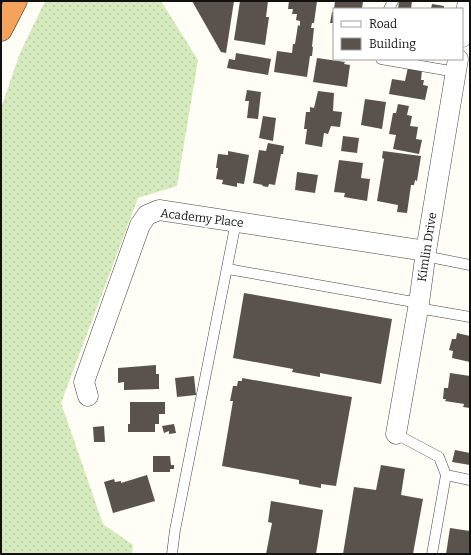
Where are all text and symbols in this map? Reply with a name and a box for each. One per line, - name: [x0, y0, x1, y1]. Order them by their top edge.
- legend: [333, 8, 463, 60]
- text: Road: [369, 17, 397, 31]
- text: Building: [369, 37, 416, 51]
- street label: Academy Place: [160, 206, 244, 230]
- street label: Kimlin Drive: [415, 211, 439, 283]

